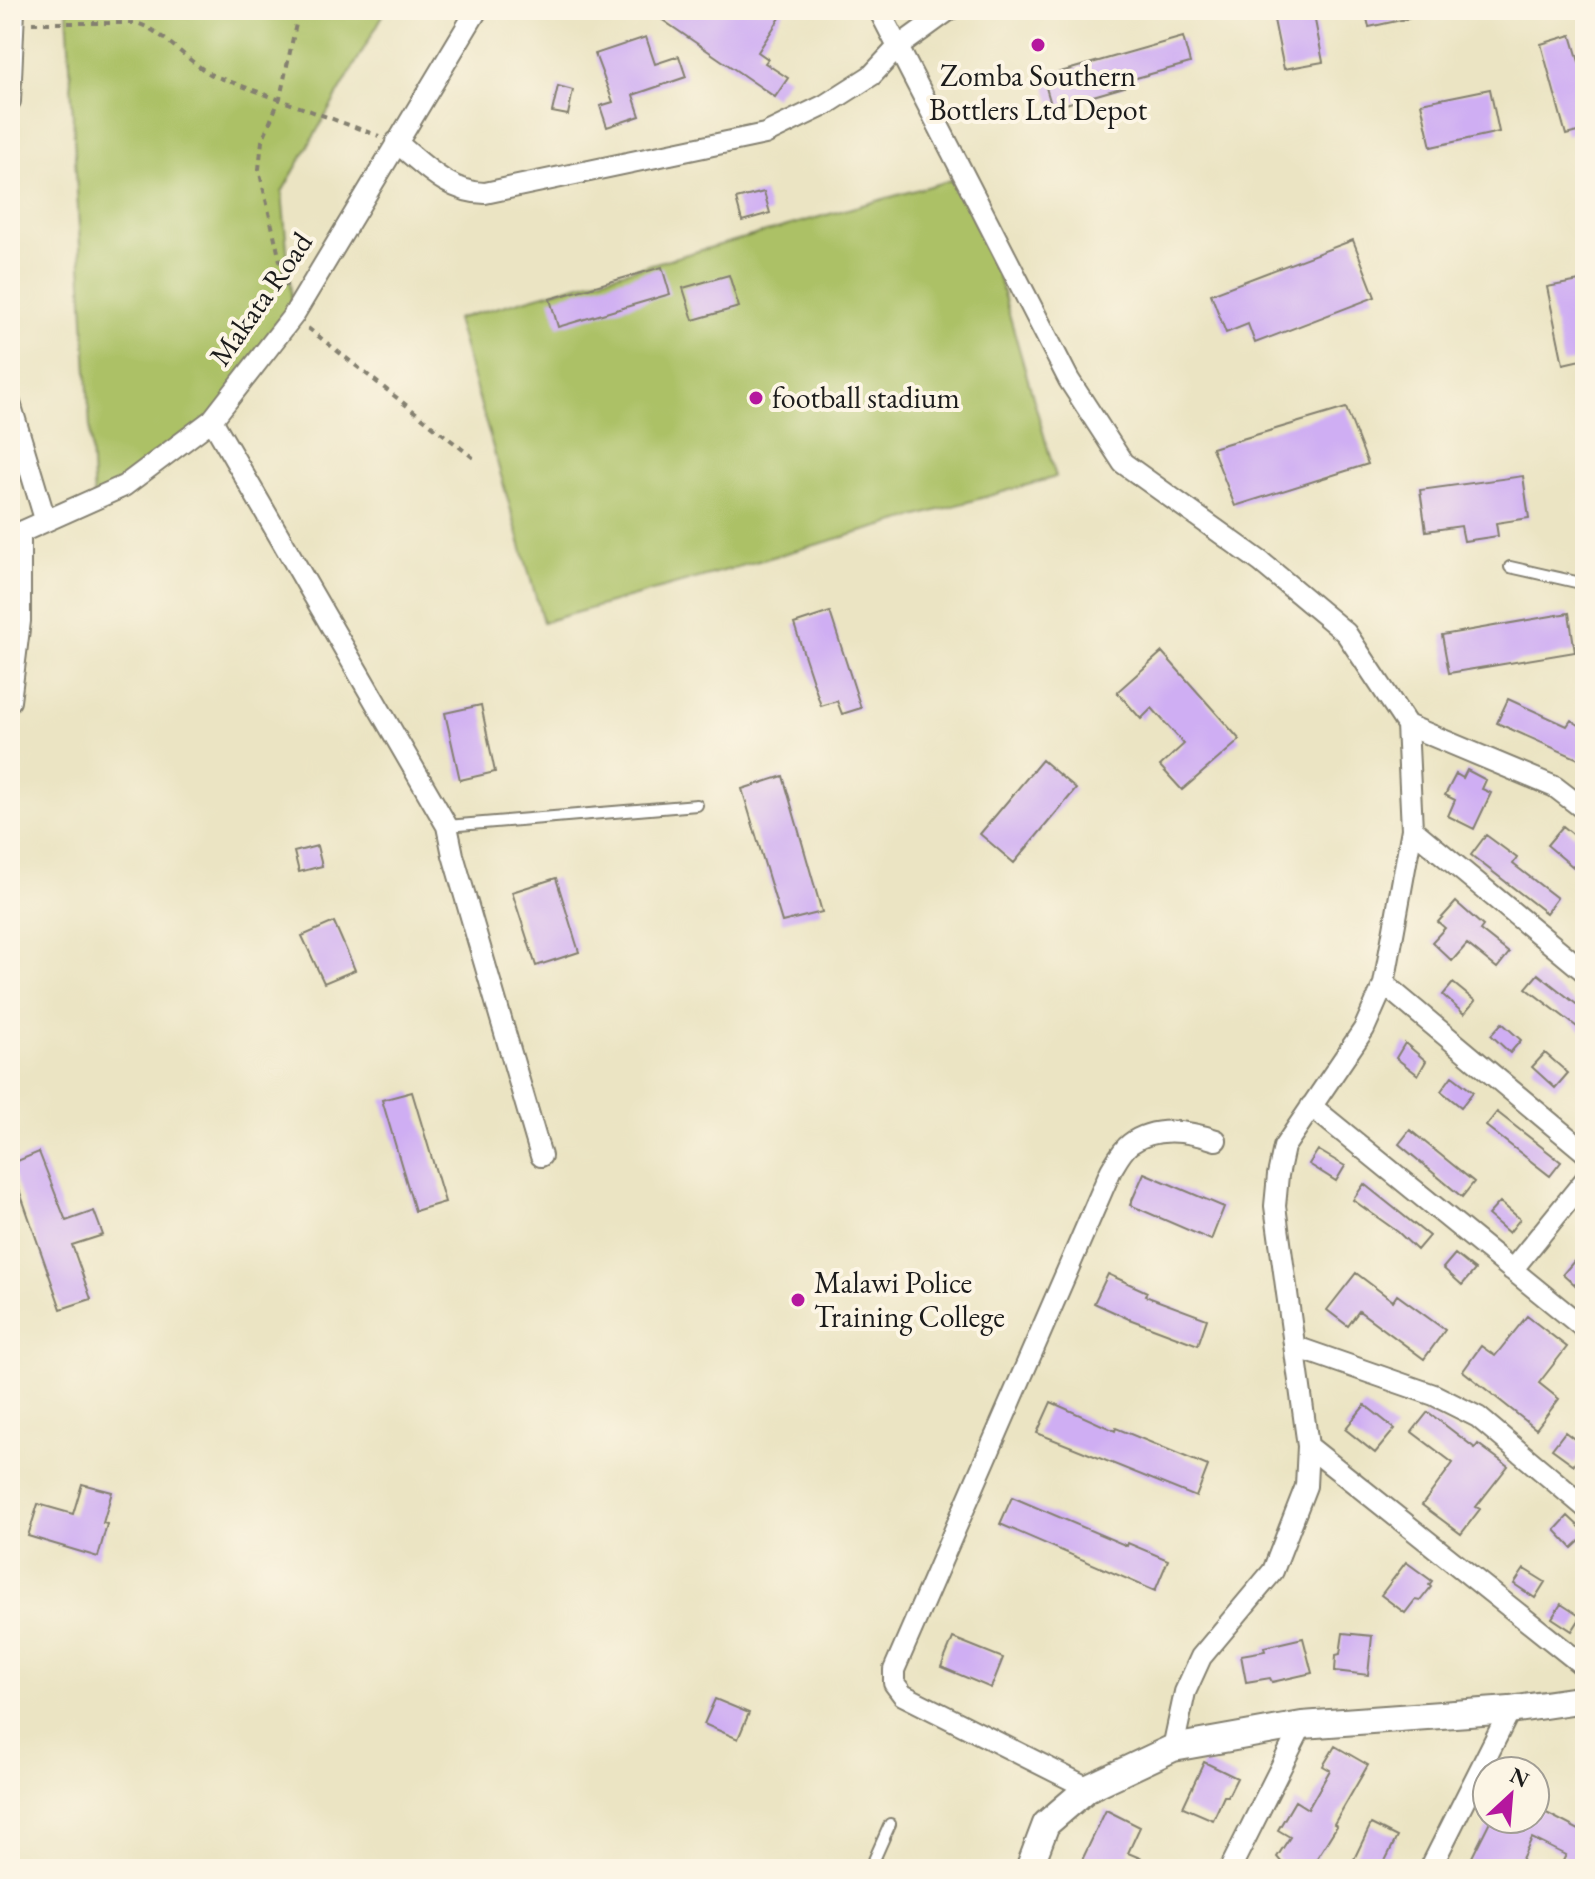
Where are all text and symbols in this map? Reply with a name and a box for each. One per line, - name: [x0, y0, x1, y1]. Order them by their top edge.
- marker: Zomba Southern Bottlers Ltd Depot: [1029, 36, 1047, 54]
- place label: Zomba Southern Bottlers Ltd Depot: [929, 56, 1148, 129]
- street label: Makata Road: [200, 224, 321, 373]
- place label: football stadium: [772, 378, 960, 417]
- marker: football stadium: [747, 389, 765, 407]
- place label: Malawi Police Training College: [814, 1263, 1005, 1336]
- marker: Malawi Police Training College: [789, 1291, 807, 1309]
- north arrow: [1471, 1755, 1551, 1835]
- text: N: [1505, 1761, 1534, 1794]

